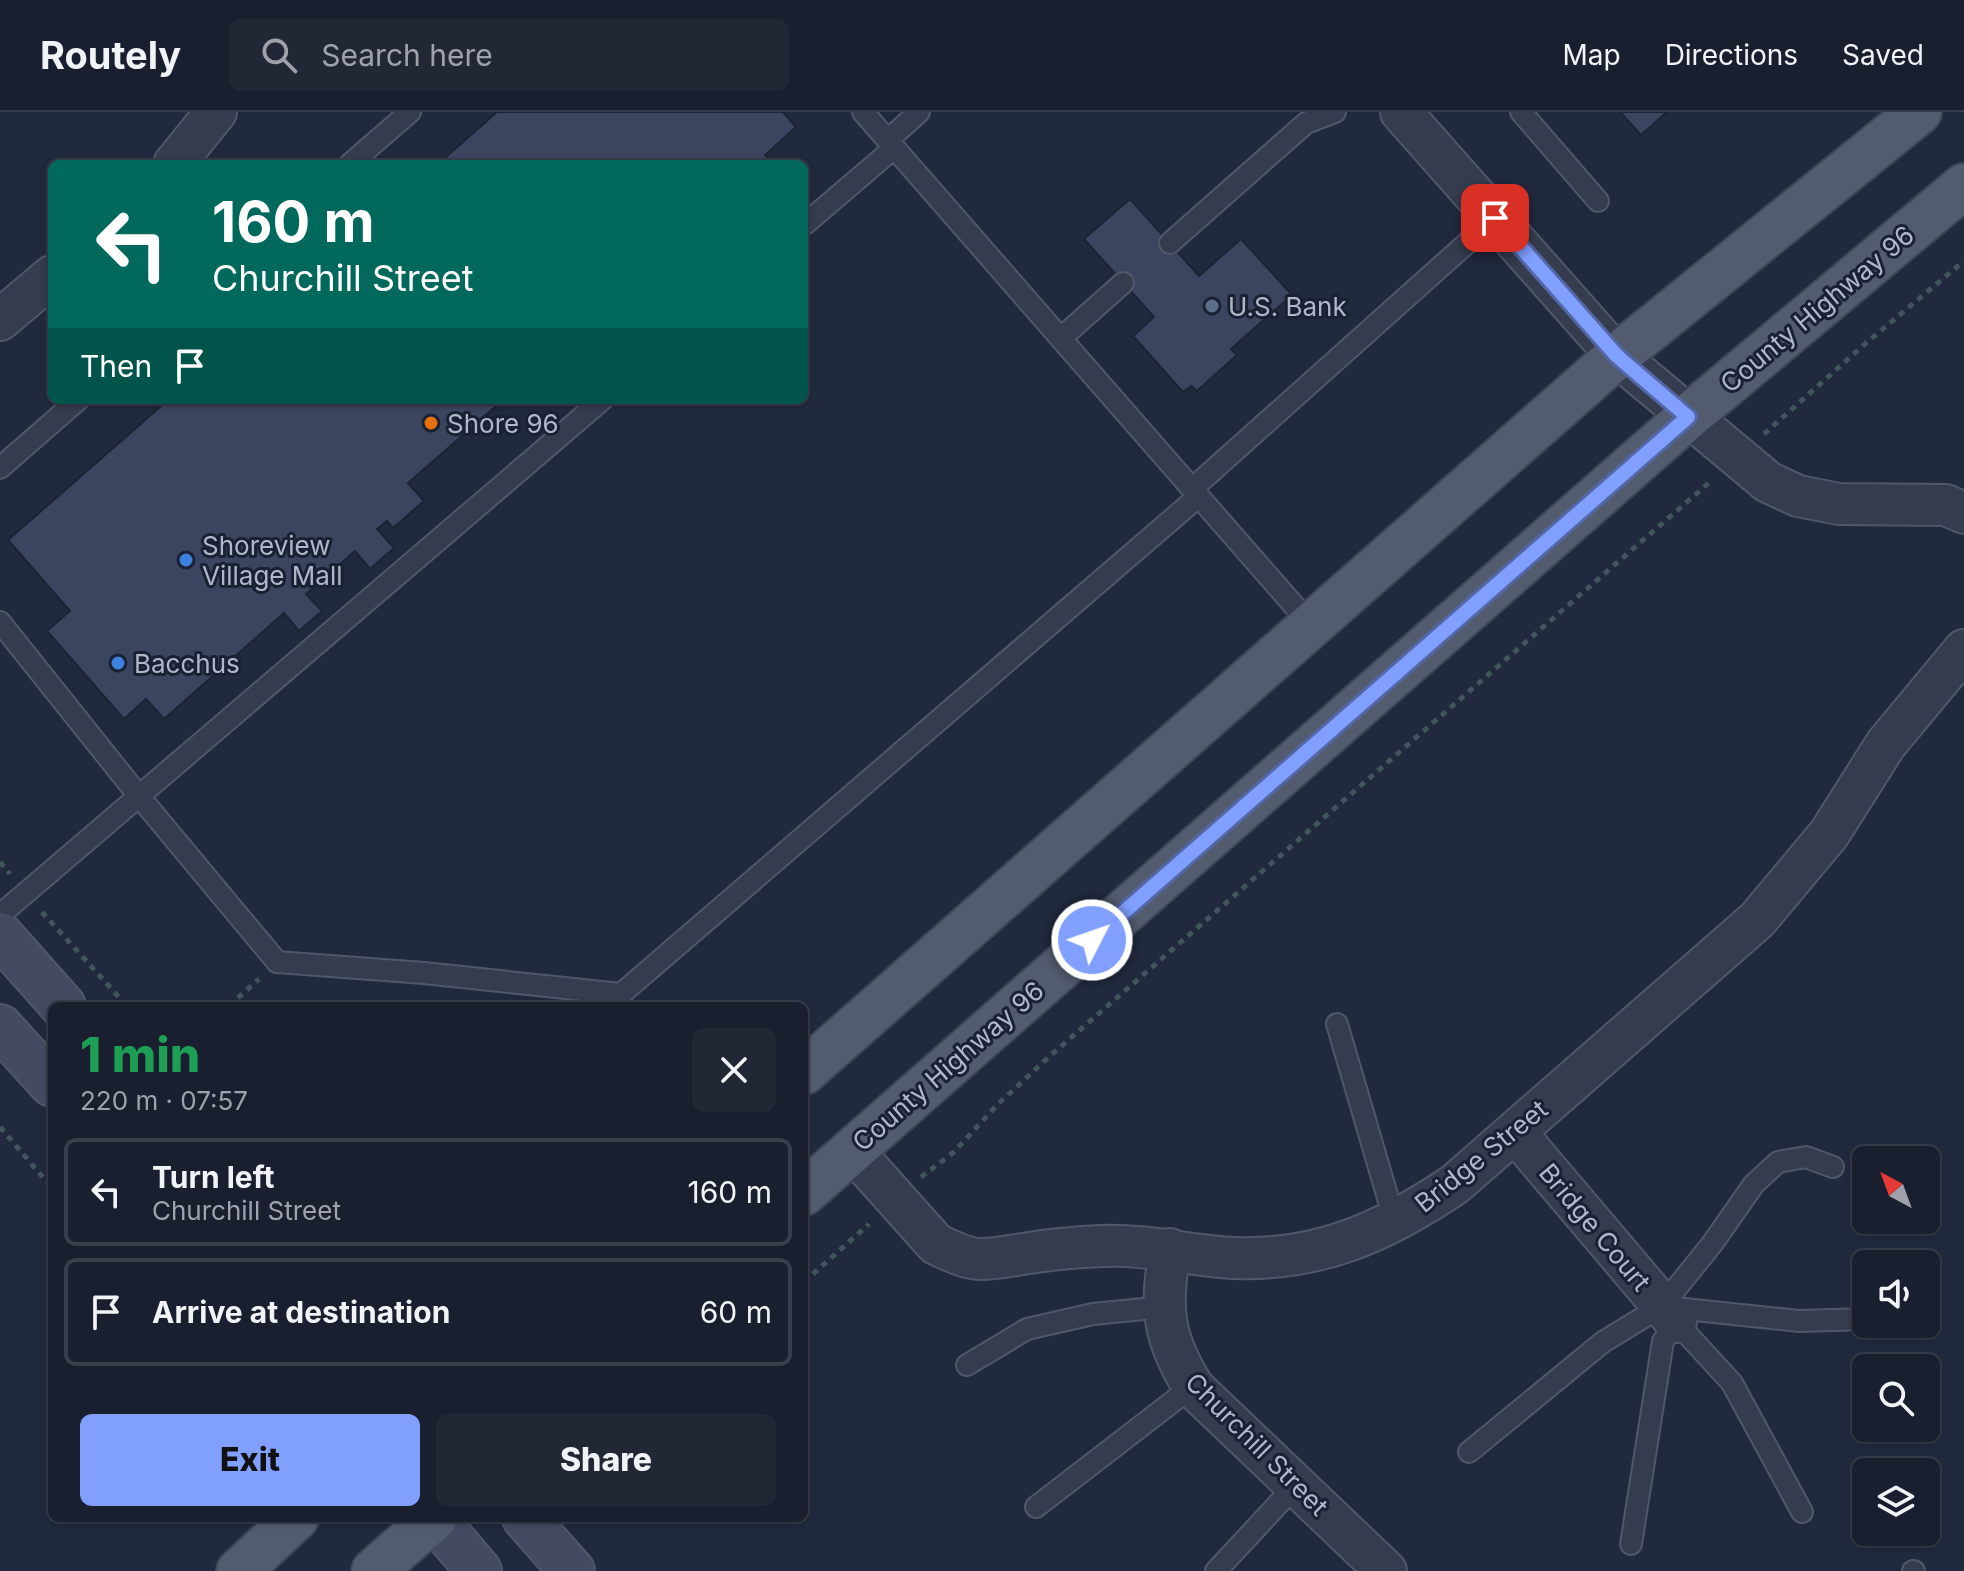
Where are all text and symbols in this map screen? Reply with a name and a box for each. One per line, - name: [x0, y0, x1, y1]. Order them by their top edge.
- search box: [229, 19, 789, 91]
- text: Routely: [40, 32, 181, 78]
- icon: search: [257, 33, 301, 77]
- text: Search here: [321, 37, 493, 73]
- text: Map: [1562, 38, 1621, 72]
- text: Directions: [1665, 38, 1798, 72]
- text: Saved: [1842, 38, 1924, 72]
- pin: [1461, 184, 1529, 252]
- text: 160 m: [212, 188, 375, 256]
- icon: left: [80, 192, 184, 296]
- icon: arrive: [1473, 196, 1517, 240]
- street label: County Highway 96: [1714, 219, 1920, 399]
- text: Churchill Street: [212, 256, 474, 300]
- place label: U.S. Bank: [1228, 291, 1347, 322]
- marker: U.S. Bank: [1203, 297, 1221, 315]
- icon: arrive: [168, 344, 212, 388]
- text: Then: [80, 348, 152, 384]
- place label: Shore 96: [447, 408, 559, 439]
- marker: Shore 96: [422, 414, 440, 432]
- place label: Shoreview Village Mall: [202, 530, 343, 591]
- marker: Shoreview Village Mall: [177, 551, 195, 569]
- place label: Bacchus: [134, 648, 240, 679]
- marker: Bacchus: [109, 654, 127, 672]
- position arrow: [1050, 898, 1134, 982]
- street label: County Highway 96: [846, 975, 1050, 1157]
- text: 1 min: [80, 1025, 200, 1084]
- button: close: [692, 1028, 776, 1112]
- text: 220 m · 07:57: [80, 1085, 248, 1116]
- street label: Bridge Street: [1409, 1093, 1553, 1219]
- north arrow: [1852, 1146, 1940, 1234]
- map controls: [1852, 1146, 1940, 1546]
- street label: Bridge Court: [1533, 1157, 1657, 1297]
- text: Turn left: [152, 1159, 274, 1195]
- icon: left: [84, 1170, 128, 1214]
- text: 160 m: [688, 1174, 772, 1210]
- text: Churchill Street: [152, 1195, 341, 1226]
- button: sound: [1852, 1250, 1940, 1338]
- icon: arrive: [84, 1290, 128, 1334]
- text: Arrive at destination: [152, 1294, 450, 1330]
- text: 60 m: [700, 1294, 772, 1330]
- button: search: [1852, 1354, 1940, 1442]
- street label: Churchill Street: [1179, 1366, 1335, 1522]
- button: Exit: [80, 1414, 420, 1506]
- button: Share: [436, 1414, 776, 1506]
- button: layers: [1852, 1458, 1940, 1546]

